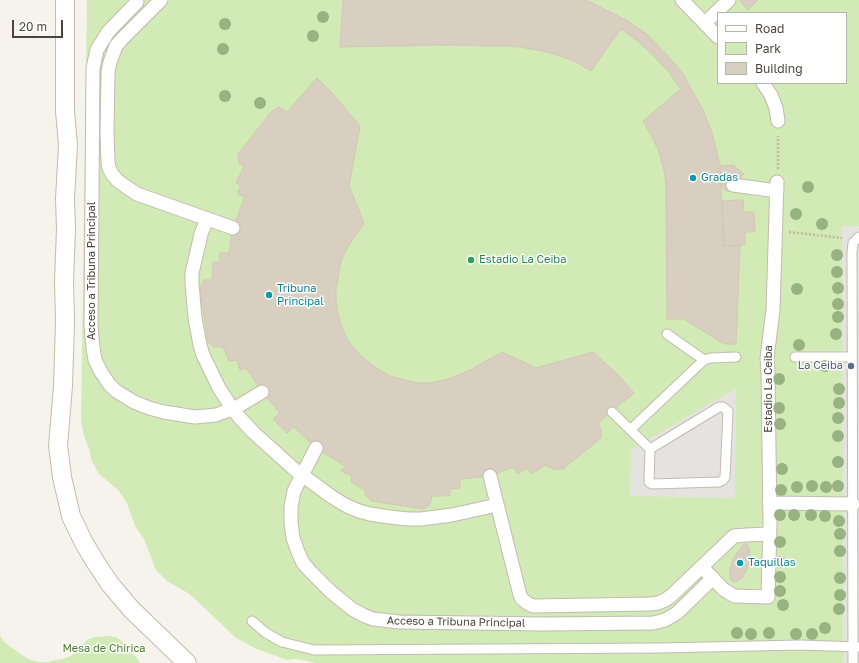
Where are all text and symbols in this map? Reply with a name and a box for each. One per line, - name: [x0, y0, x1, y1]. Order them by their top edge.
- scale bar: [14, 12, 65, 38]
- legend: [717, 12, 847, 84]
- text: 20 m: [19, 19, 47, 34]
- text: Road: [755, 21, 784, 36]
- text: Park: [755, 41, 781, 56]
- text: Building: [755, 61, 803, 76]
- place label: Gradas: [701, 171, 738, 185]
- marker: Gradas: [688, 173, 698, 183]
- street label: Acceso a Tribuna Principal: [85, 202, 99, 340]
- place label: Estadio La Ceiba: [479, 253, 566, 267]
- marker: Estadio La Ceiba: [466, 255, 476, 265]
- place label: Tribuna Principal: [277, 282, 324, 308]
- marker: Tribuna Principal: [264, 290, 274, 300]
- street label: Estadio La Ceiba: [762, 345, 776, 433]
- place label: La Ceiba: [798, 359, 843, 373]
- marker: La Ceiba: [846, 361, 856, 371]
- place label: Taquillas: [748, 556, 795, 570]
- marker: Taquillas: [735, 558, 745, 568]
- street label: Acceso a Tribuna Principal: [387, 614, 525, 630]
- park label: Mesa de Chirica: [62, 642, 146, 656]

